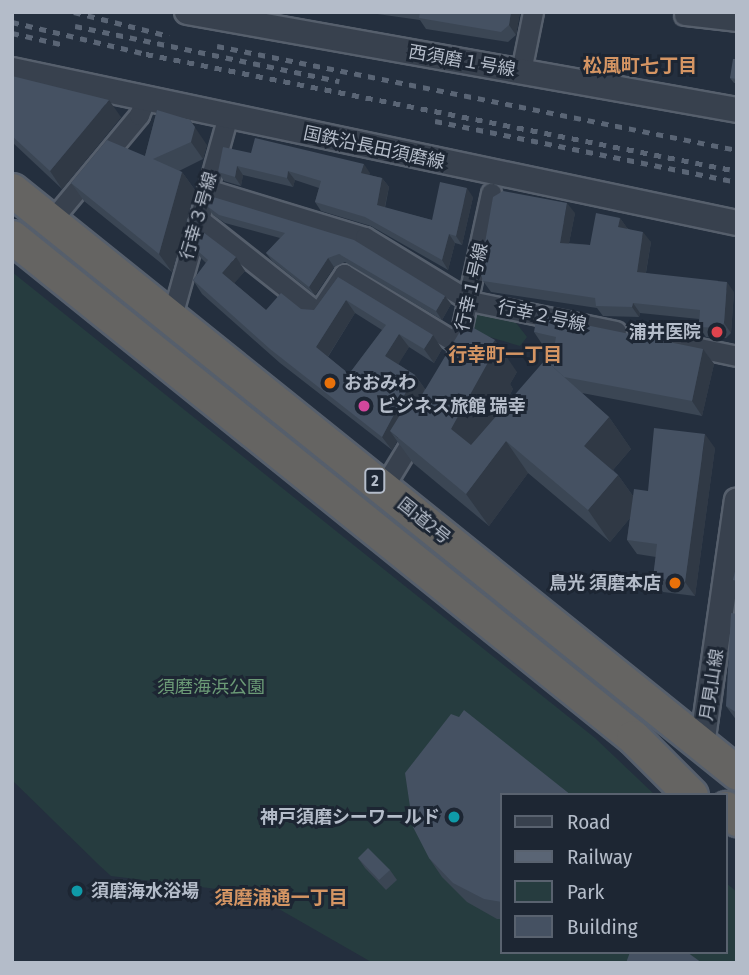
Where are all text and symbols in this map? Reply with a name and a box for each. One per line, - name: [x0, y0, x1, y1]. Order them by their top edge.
- street label: 西須磨１号線: [407, 41, 517, 81]
- district label: 松風町七丁目: [583, 55, 697, 77]
- street label: 国鉄沿長田須磨線: [301, 122, 447, 174]
- street label: 行幸３号線: [176, 170, 222, 262]
- street label: 行幸１号線: [451, 241, 493, 333]
- street label: 行幸２号線: [496, 296, 588, 336]
- place label: 浦井医院: [629, 321, 701, 343]
- marker: 浦井医院: [707, 322, 727, 342]
- district label: 行幸町一丁目: [448, 344, 562, 366]
- place label: おおみわ: [344, 372, 416, 394]
- marker: おおみわ: [322, 375, 338, 391]
- place label: ビジネス旅館 瑞幸: [378, 395, 526, 417]
- marker: ビジネス旅館 瑞幸: [356, 398, 372, 414]
- road number: 2: [363, 468, 387, 494]
- street label: 国道2号: [393, 493, 455, 549]
- place label: 鳥光 須磨本店: [549, 572, 661, 594]
- marker: 鳥光 須磨本店: [667, 575, 683, 591]
- street label: 月見山線: [696, 648, 728, 722]
- park label: 須磨海浜公園: [157, 676, 265, 698]
- legend: [500, 793, 728, 954]
- place label: 神戸須磨シーワールド: [260, 806, 440, 828]
- marker: 神戸須磨シーワールド: [446, 809, 462, 825]
- text: Road: [567, 809, 611, 835]
- text: Railway: [567, 844, 632, 870]
- text: Park: [567, 879, 604, 905]
- place label: 須磨海水浴場: [91, 880, 199, 902]
- marker: 須磨海水浴場: [69, 883, 85, 899]
- district label: 須磨浦通一丁目: [215, 887, 347, 909]
- text: Building: [567, 914, 638, 940]

